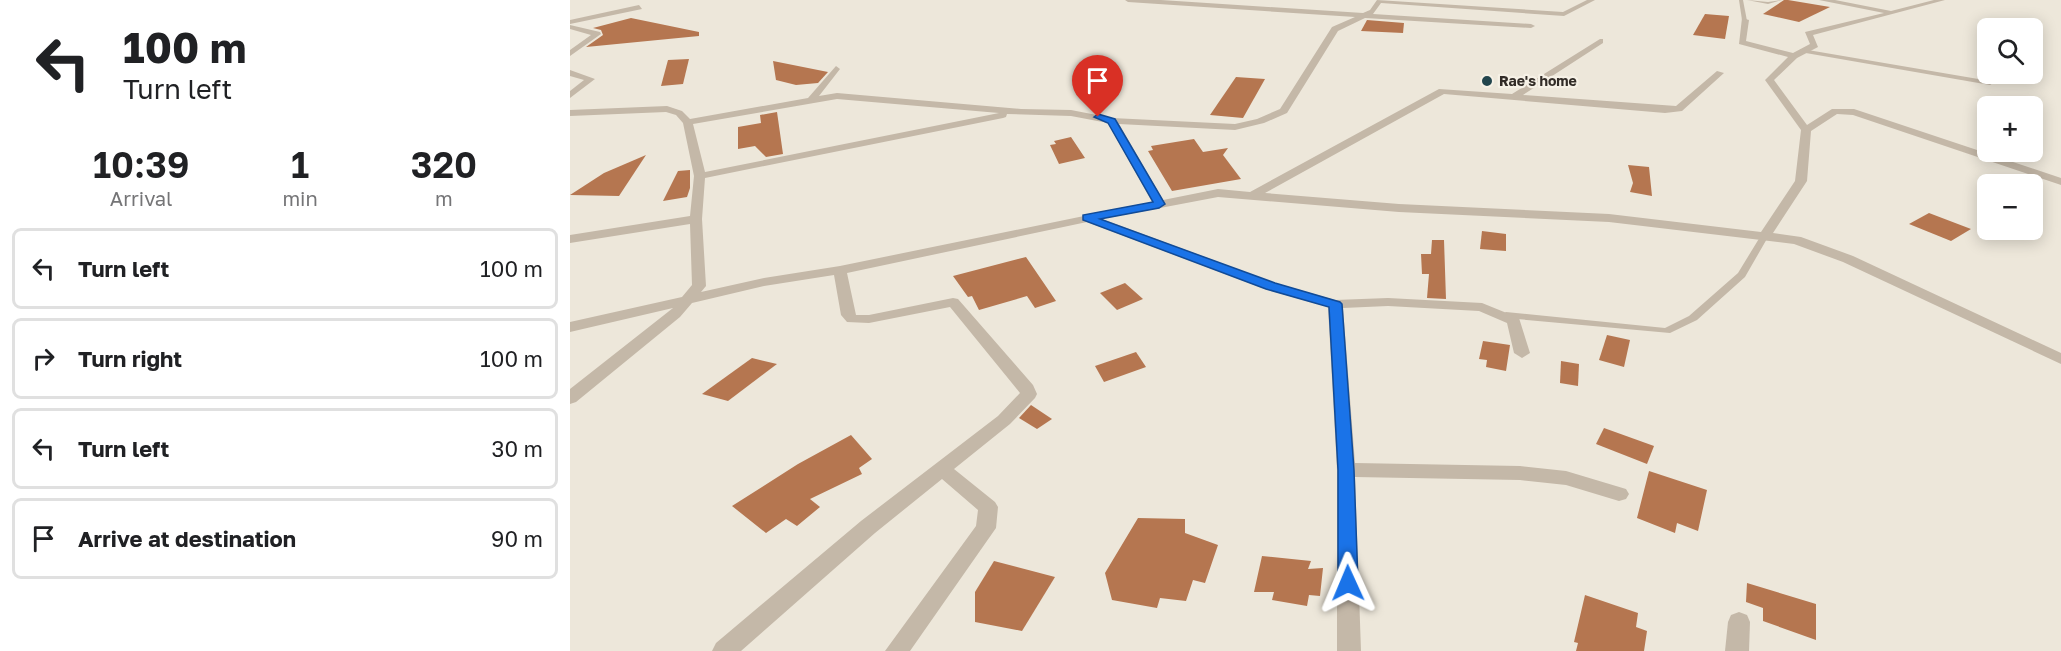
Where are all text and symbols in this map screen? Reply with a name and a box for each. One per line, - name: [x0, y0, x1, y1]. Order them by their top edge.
- map controls: [1977, 18, 2043, 240]
- button: search: [1977, 18, 2043, 84]
- text: 100 m: [123, 22, 246, 72]
- icon: left: [24, 24, 102, 102]
- pin: [1072, 55, 1123, 117]
- icon: arrive: [1081, 64, 1114, 97]
- place label: Rae's home: [1499, 72, 1577, 89]
- text: Turn left: [123, 73, 232, 105]
- marker: Rae's home: [1480, 74, 1494, 88]
- button: +: [1977, 96, 2043, 162]
- text: 10:39: [93, 143, 189, 186]
- text: 1: [291, 143, 309, 186]
- text: 320: [411, 143, 477, 186]
- button: −: [1977, 174, 2043, 240]
- text: Arrival: [110, 186, 173, 210]
- text: min: [282, 186, 318, 210]
- text: m: [435, 186, 453, 210]
- icon: left: [27, 252, 60, 285]
- text: Turn left: [78, 255, 169, 282]
- text: 100 m: [480, 255, 543, 282]
- icon: right: [27, 342, 60, 375]
- text: Turn right: [78, 345, 182, 372]
- text: 100 m: [480, 345, 543, 372]
- icon: left: [27, 432, 60, 465]
- text: Turn left: [78, 435, 169, 462]
- text: 30 m: [492, 435, 543, 462]
- icon: arrive: [27, 522, 60, 555]
- text: Arrive at destination: [78, 525, 296, 552]
- text: 90 m: [491, 525, 543, 552]
- position arrow: [1316, 551, 1380, 615]

